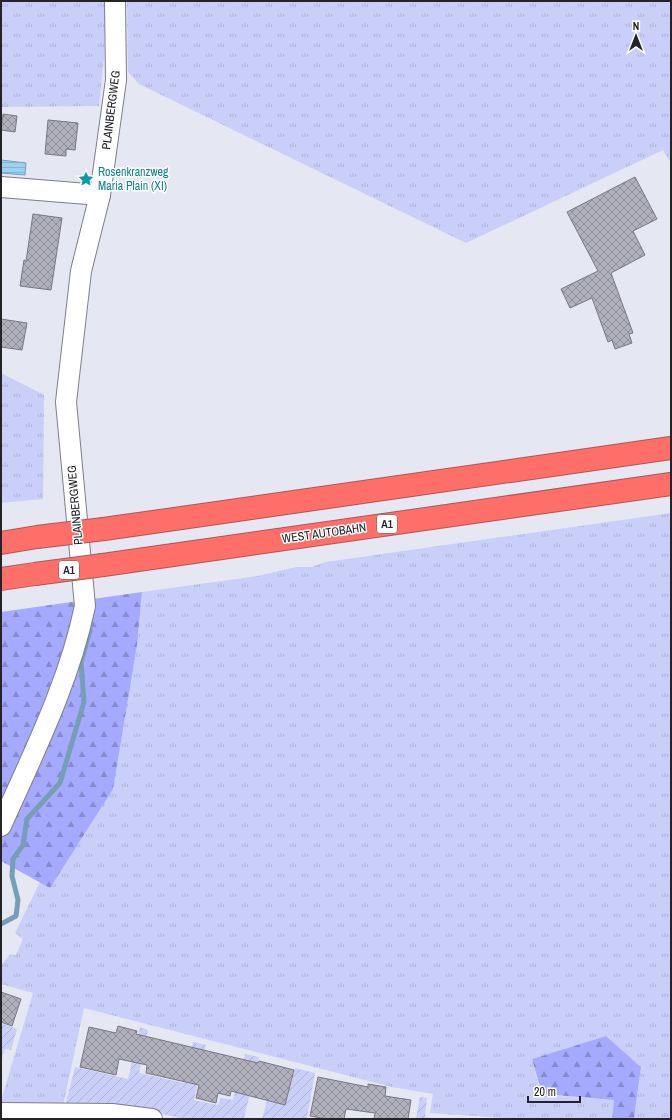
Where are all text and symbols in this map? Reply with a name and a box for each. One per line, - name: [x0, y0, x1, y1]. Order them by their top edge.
- north arrow: [616, 16, 656, 56]
- text: N: [633, 19, 639, 33]
- street label: PLAINBERGWEG: [98, 69, 124, 151]
- place label: Rosenkranzweg Maria Plain (XI): [98, 164, 169, 194]
- place icon: Rosenkranzweg Maria Plain (XI): [77, 170, 95, 188]
- street label: PLAINBERGWEG: [64, 465, 86, 545]
- road number: A1: [377, 515, 397, 533]
- street label: WEST AUTOBAHN: [281, 519, 367, 547]
- road number: A1: [59, 561, 79, 579]
- scale bar: [528, 1078, 580, 1104]
- text: 20 m: [534, 1084, 556, 1100]

